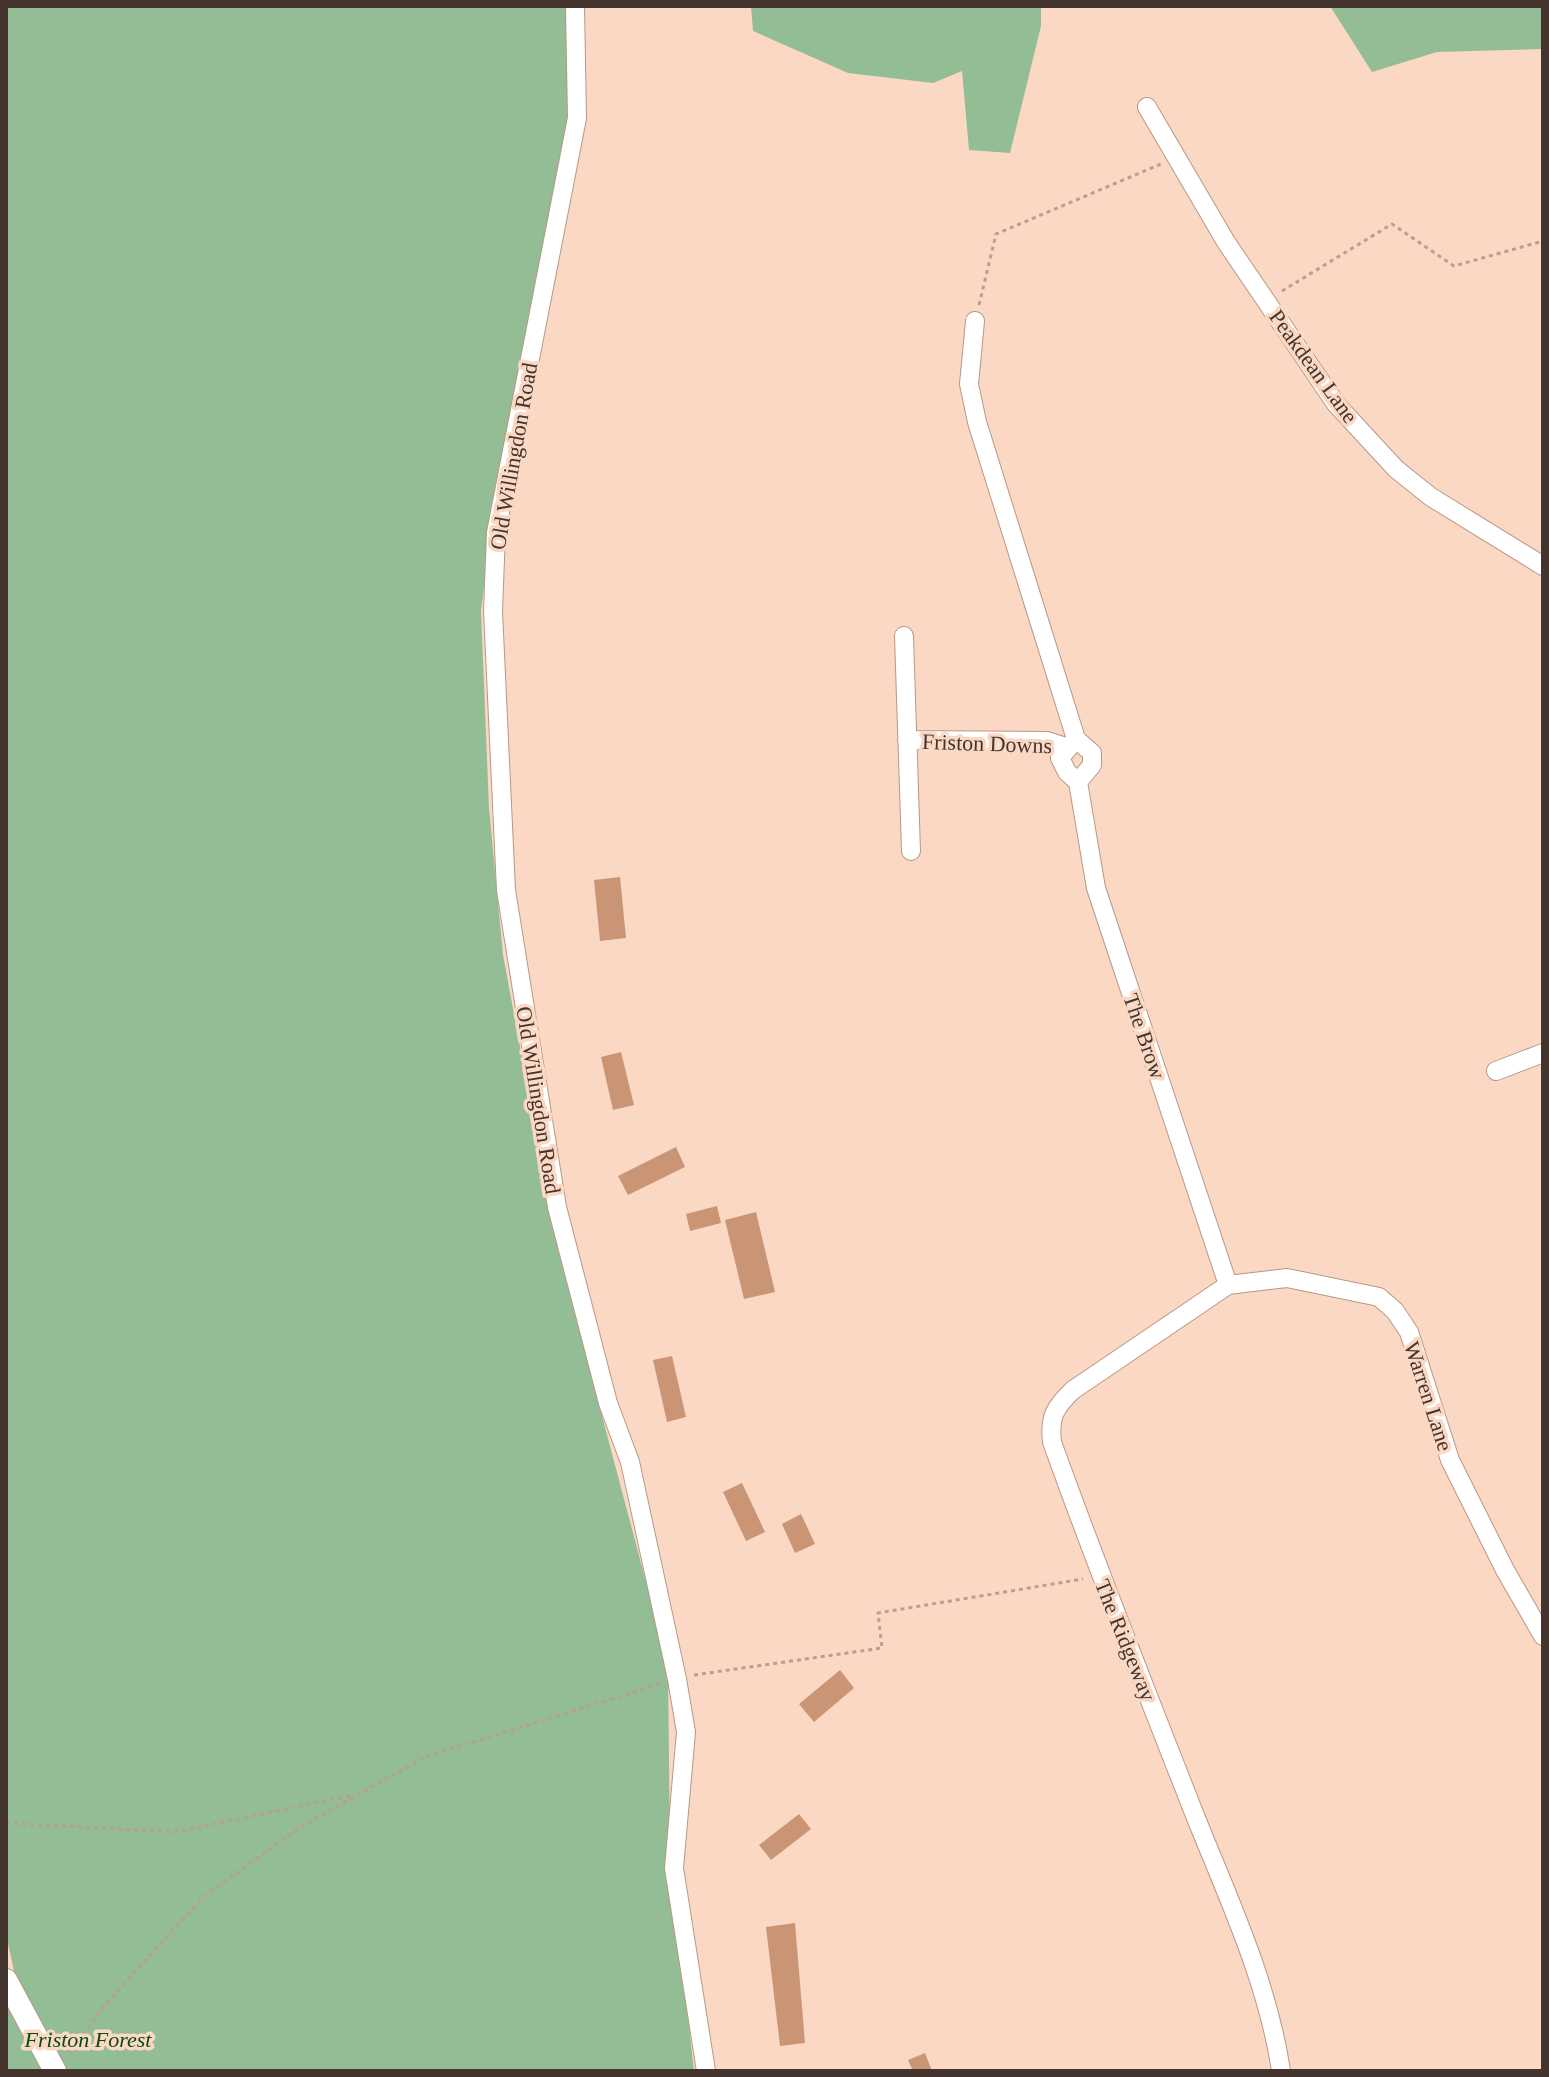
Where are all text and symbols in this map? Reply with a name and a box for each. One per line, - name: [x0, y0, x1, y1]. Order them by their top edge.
- street label: Peakdean Lane: [1264, 305, 1363, 428]
- street label: Old Willingdon Road: [485, 361, 542, 552]
- street label: Friston Downs: [921, 729, 1052, 758]
- street label: The Brow: [1118, 990, 1171, 1082]
- street label: Old Willingdon Road: [511, 1005, 566, 1196]
- street label: Warren Lane: [1399, 1338, 1458, 1454]
- street label: The Ridgeway: [1090, 1576, 1161, 1705]
- park label: Friston Forest: [24, 2027, 152, 2052]

